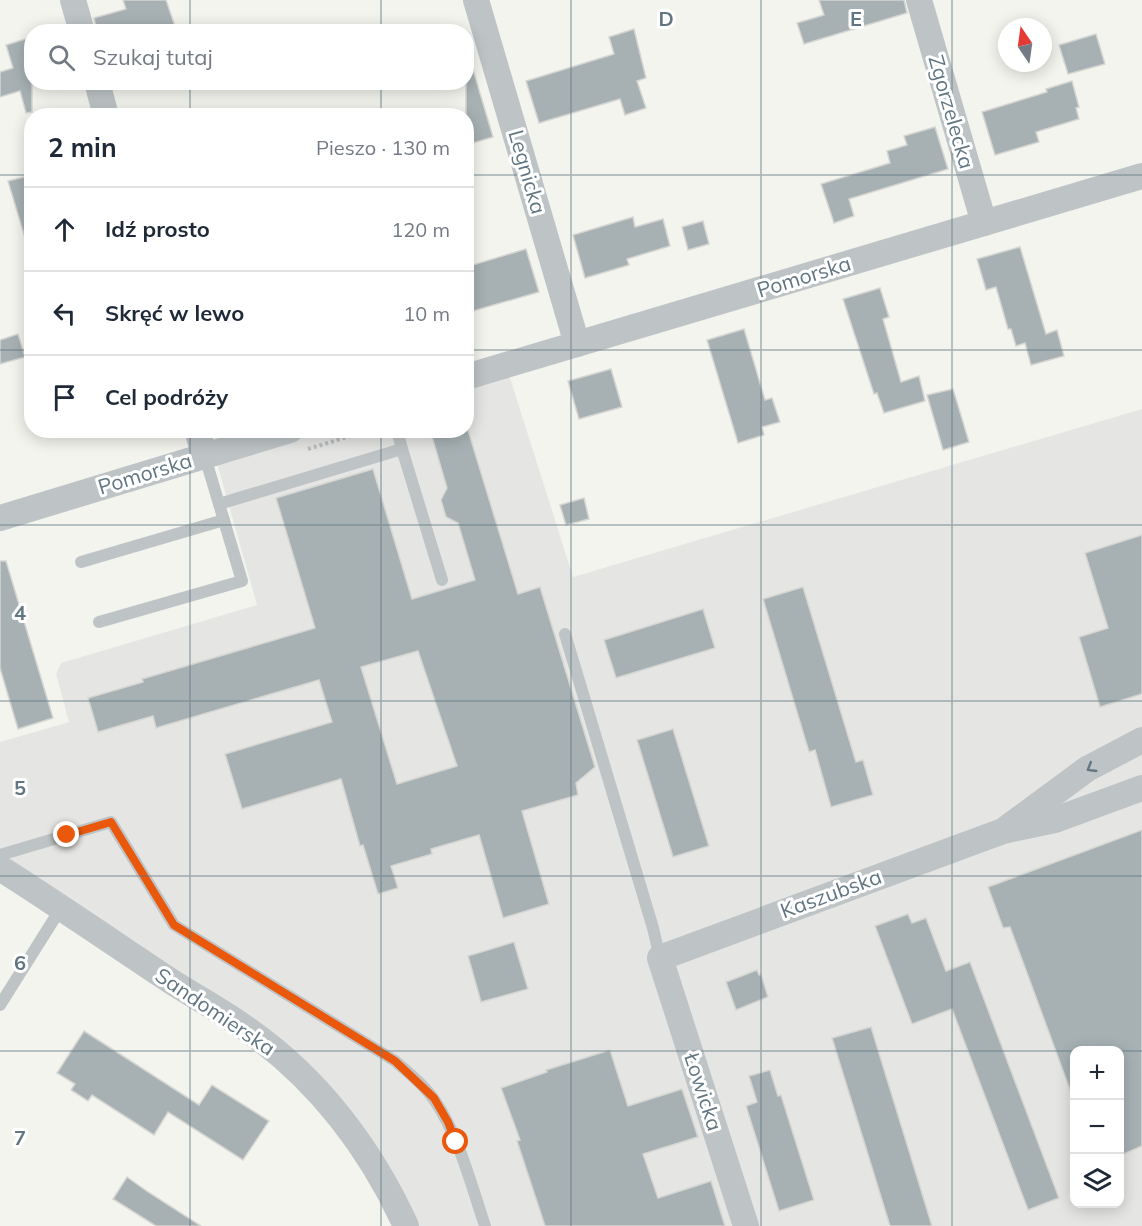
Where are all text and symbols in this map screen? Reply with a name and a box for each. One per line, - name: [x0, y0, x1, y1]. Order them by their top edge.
- text: D: [658, 6, 674, 31]
- text: E: [850, 6, 862, 31]
- north arrow: [998, 18, 1052, 72]
- search box: [24, 24, 474, 90]
- icon: search: [45, 41, 78, 74]
- text: Szukaj tutaj: [93, 43, 213, 71]
- street label: Zgorzelecka: [923, 52, 981, 171]
- street label: Legnicka: [504, 127, 552, 217]
- text: 2 min: [48, 131, 117, 164]
- text: Pieszo · 130 m: [316, 135, 450, 160]
- icon: ahead: [48, 213, 81, 246]
- text: Idź prosto: [105, 215, 210, 243]
- text: 120 m: [391, 217, 450, 242]
- street label: Pomorska: [754, 249, 854, 303]
- icon: left: [48, 297, 81, 330]
- text: Skręć w lewo: [105, 299, 244, 327]
- text: 10 m: [403, 301, 450, 326]
- icon: arrive: [48, 381, 81, 414]
- text: Cel podróży: [105, 383, 228, 411]
- street label: Pomorska: [95, 446, 195, 500]
- text: 4: [14, 600, 26, 625]
- one-way arrow: [1087, 760, 1097, 772]
- text: 5: [14, 775, 26, 800]
- route end: [53, 821, 79, 847]
- street label: Kaszubska: [777, 863, 885, 923]
- text: 6: [14, 950, 26, 975]
- street label: Sandomierska: [151, 962, 280, 1061]
- map controls: [1070, 1046, 1124, 1208]
- button: +: [1070, 1046, 1124, 1100]
- street label: Łowicka: [679, 1049, 729, 1134]
- button: −: [1070, 1100, 1124, 1154]
- text: 7: [14, 1125, 26, 1150]
- route start: [442, 1128, 468, 1154]
- button: layers: [1070, 1154, 1124, 1208]

